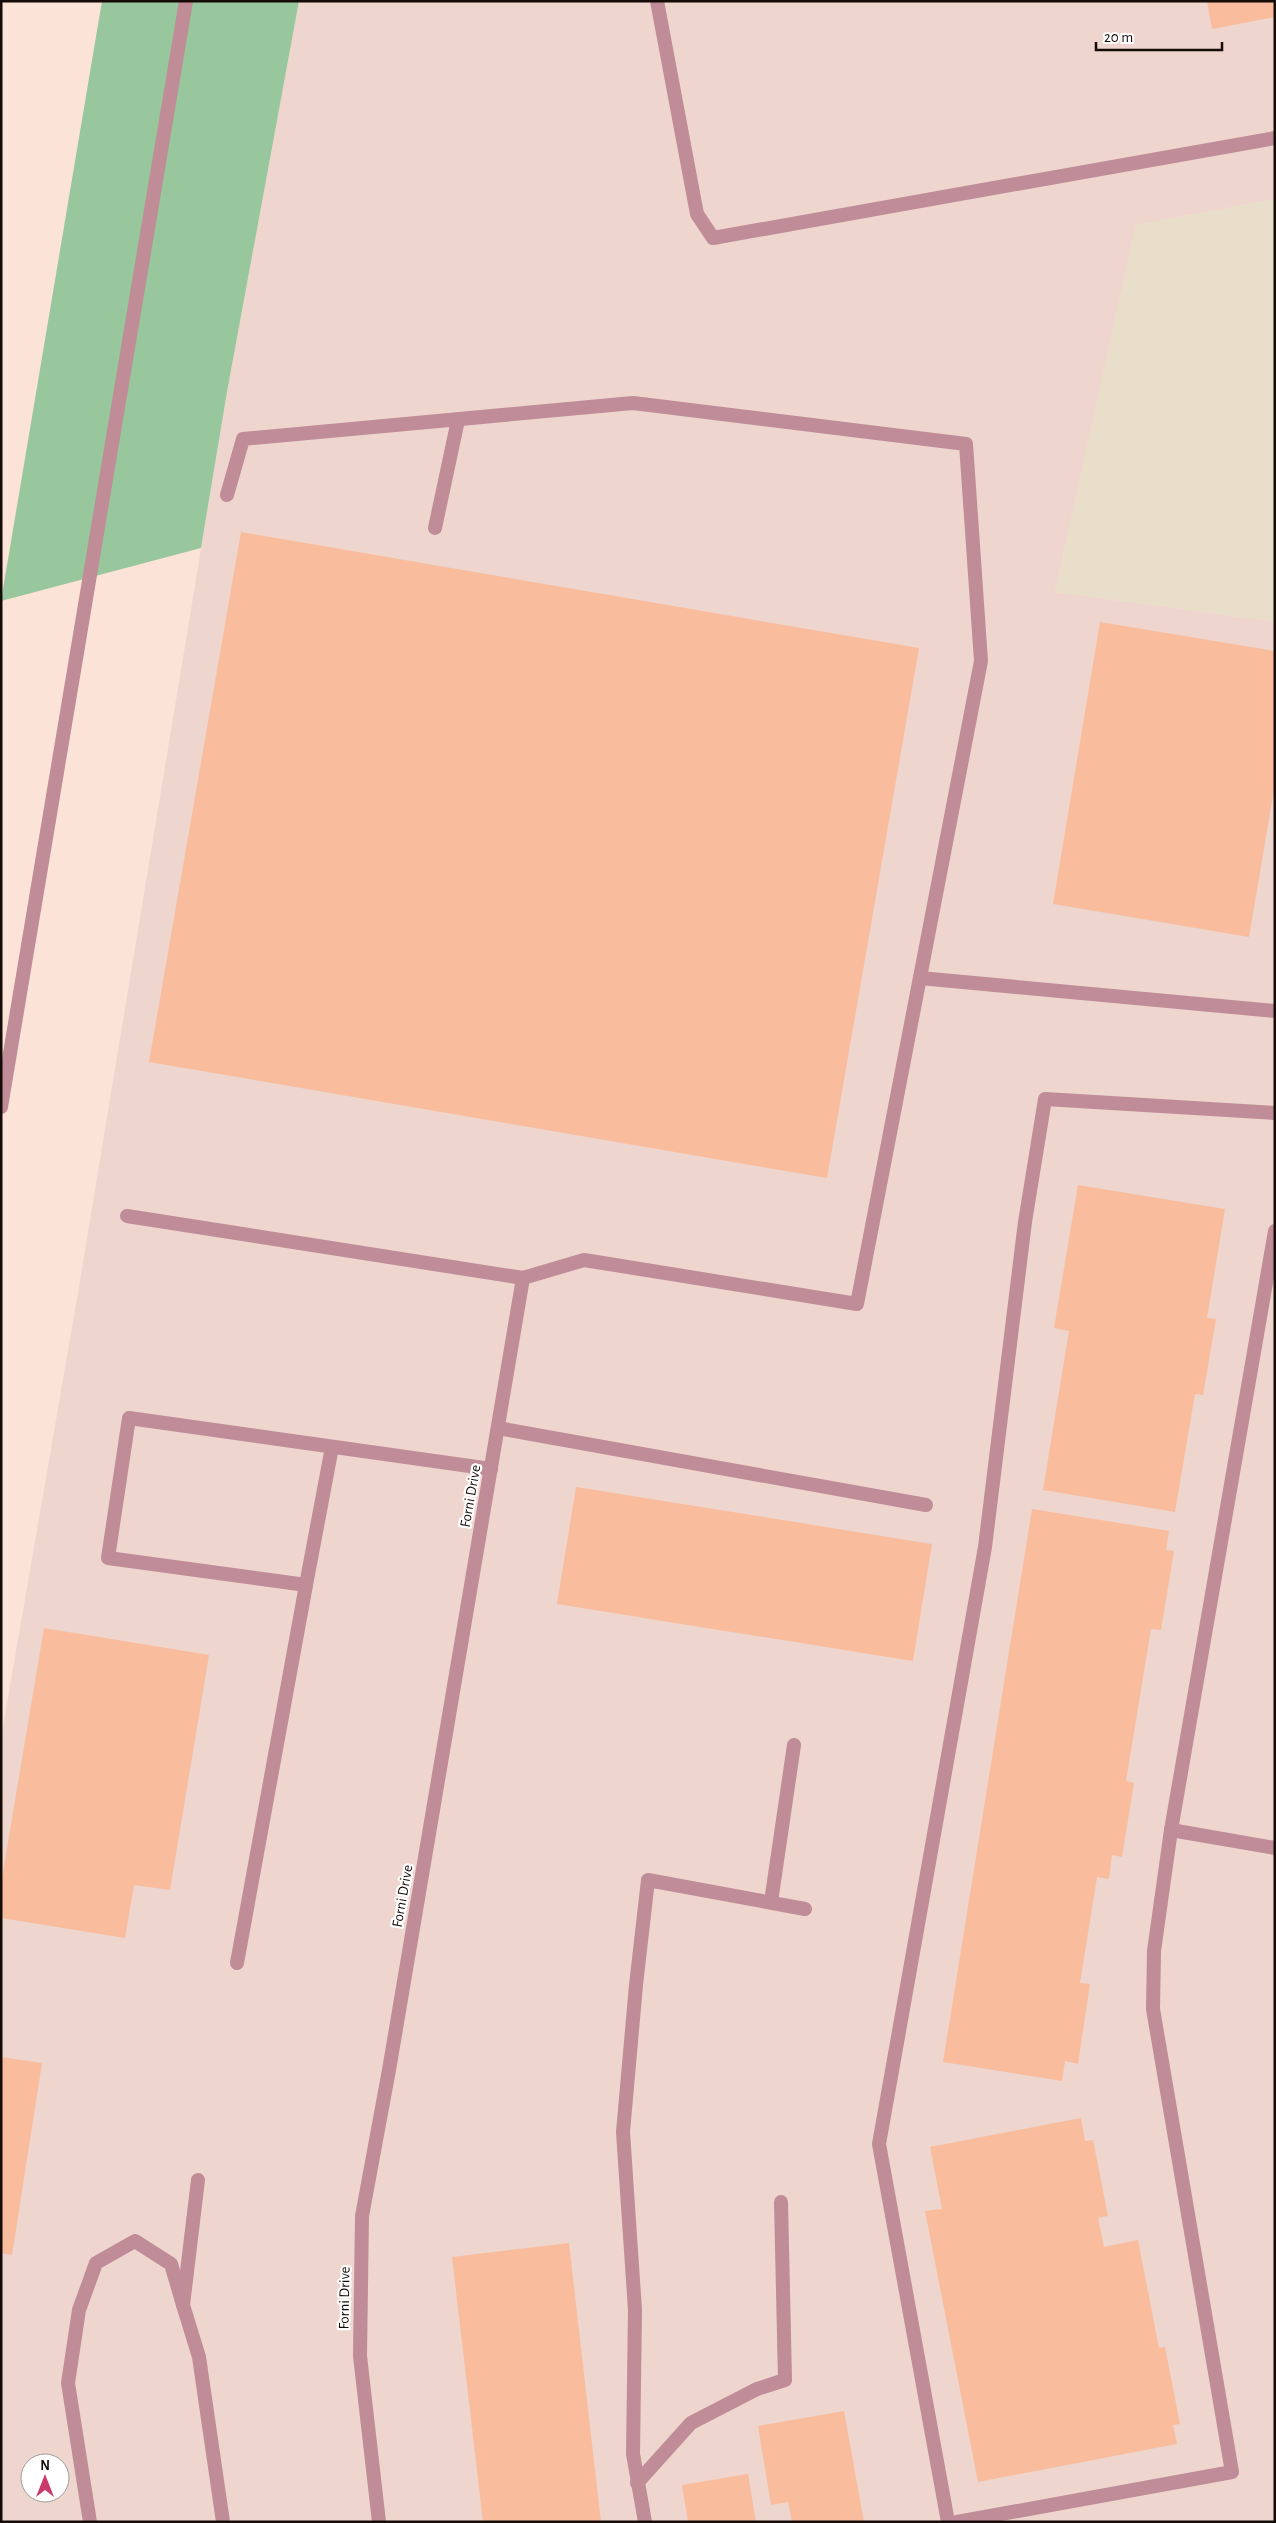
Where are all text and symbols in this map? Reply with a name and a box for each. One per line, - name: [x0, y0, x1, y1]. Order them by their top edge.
- scale bar: [1096, 20, 1222, 52]
- text: 20 m: [1104, 30, 1133, 45]
- street label: Forni Drive: [458, 1464, 483, 1528]
- street label: Forni Drive: [390, 1864, 415, 1928]
- street label: Forni Drive: [336, 2266, 353, 2330]
- north arrow: [20, 2453, 70, 2503]
- text: N: [40, 2459, 50, 2473]

